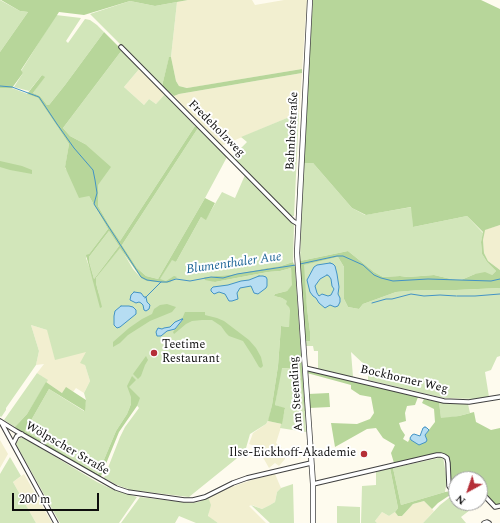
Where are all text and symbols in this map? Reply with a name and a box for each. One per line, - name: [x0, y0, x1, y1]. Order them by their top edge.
- street label: Bahnhofstraße: [284, 91, 302, 171]
- street label: Fredeholzweg: [185, 98, 247, 160]
- water label: Blumenthaler Aue: [185, 250, 283, 278]
- place label: Teetime Restaurant: [162, 339, 220, 367]
- marker: Teetime Restaurant: [149, 348, 159, 358]
- street label: Am Steending: [287, 356, 307, 432]
- street label: Bockhorner Weg: [359, 363, 449, 397]
- street label: Wölpscher Straße: [22, 419, 112, 479]
- place label: Ilse-Eickhoff-Akademie: [229, 447, 356, 461]
- marker: Ilse-Eickhoff-Akademie: [359, 449, 369, 459]
- north arrow: [448, 471, 488, 511]
- scale bar: [14, 485, 101, 511]
- text: 200 m: [19, 490, 50, 509]
- text: N: [452, 490, 470, 509]

